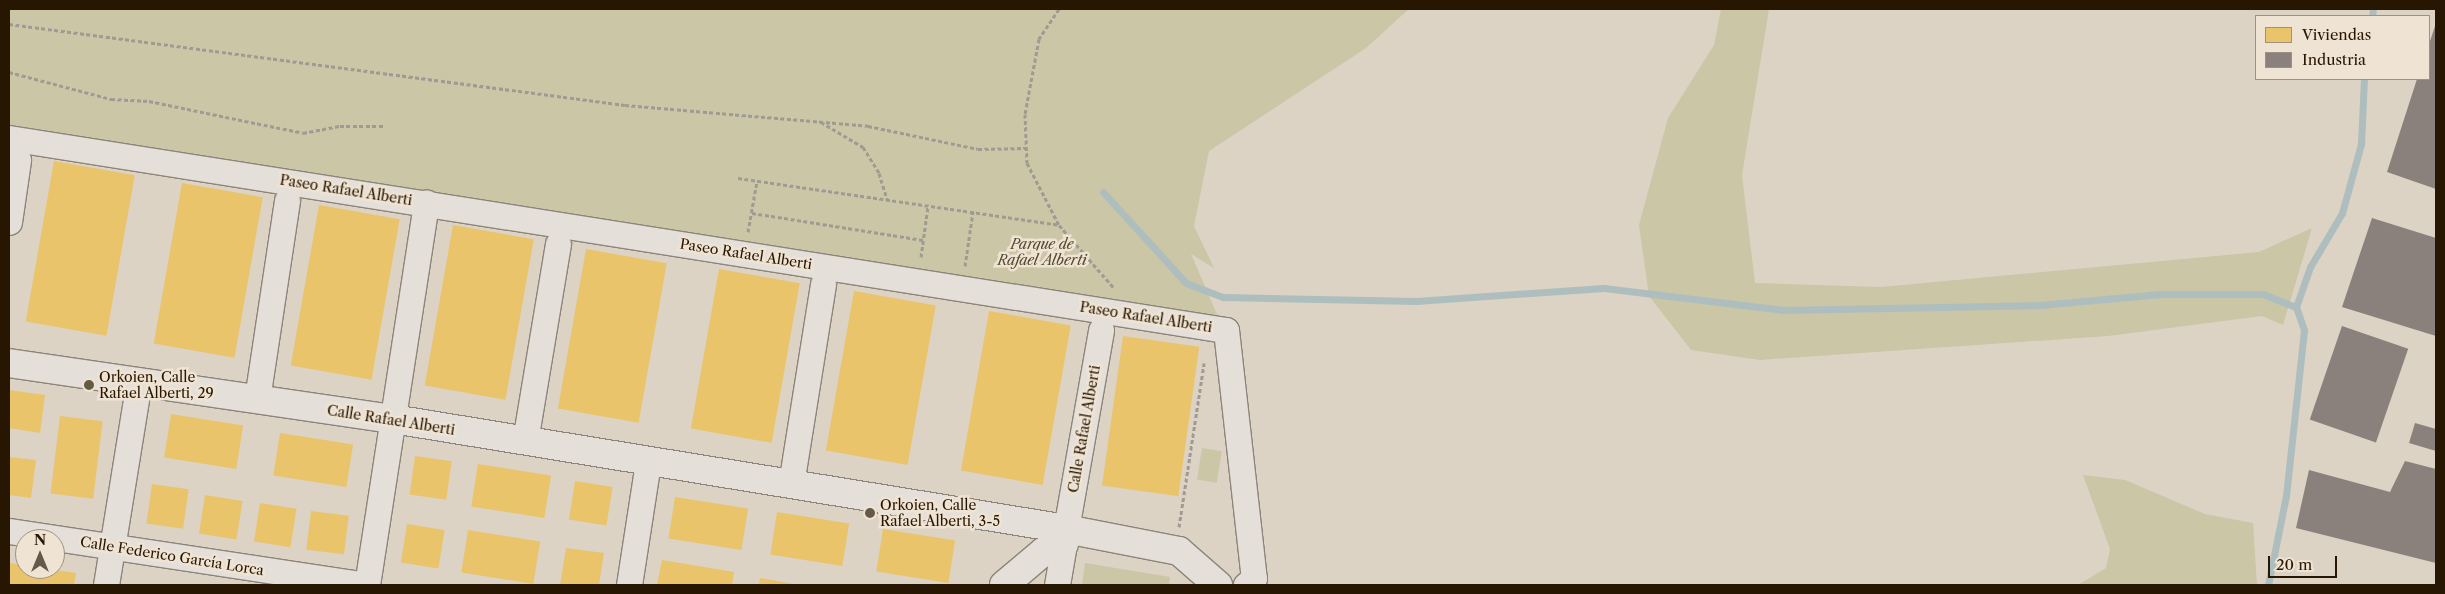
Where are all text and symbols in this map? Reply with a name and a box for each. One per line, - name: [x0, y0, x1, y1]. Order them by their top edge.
- legend: [2255, 15, 2430, 80]
- text: Viviendas: [2302, 25, 2371, 44]
- text: Industria: [2302, 50, 2366, 69]
- street label: Paseo Rafael Alberti: [278, 171, 414, 209]
- street label: Paseo Rafael Alberti: [678, 235, 814, 273]
- park label: Parque de Rafael Alberti: [997, 236, 1087, 268]
- street label: Paseo Rafael Alberti: [1078, 298, 1214, 336]
- street label: Calle Rafael Alberti: [1064, 364, 1104, 494]
- place label: Orkoien, Calle Rafael Alberti, 29: [99, 369, 214, 402]
- marker: Orkoien, Calle Rafael Alberti, 29: [83, 379, 95, 391]
- street label: Calle Rafael Alberti: [326, 402, 456, 438]
- place label: Orkoien, Calle Rafael Alberti, 3-5: [880, 497, 1001, 530]
- marker: Orkoien, Calle Rafael Alberti, 3-5: [864, 507, 876, 519]
- north arrow: [15, 529, 65, 579]
- text: N: [34, 531, 46, 549]
- street label: Calle Federico García Lorca: [79, 533, 265, 579]
- scale bar: [2270, 546, 2339, 578]
- text: 20 m: [2276, 555, 2312, 574]

